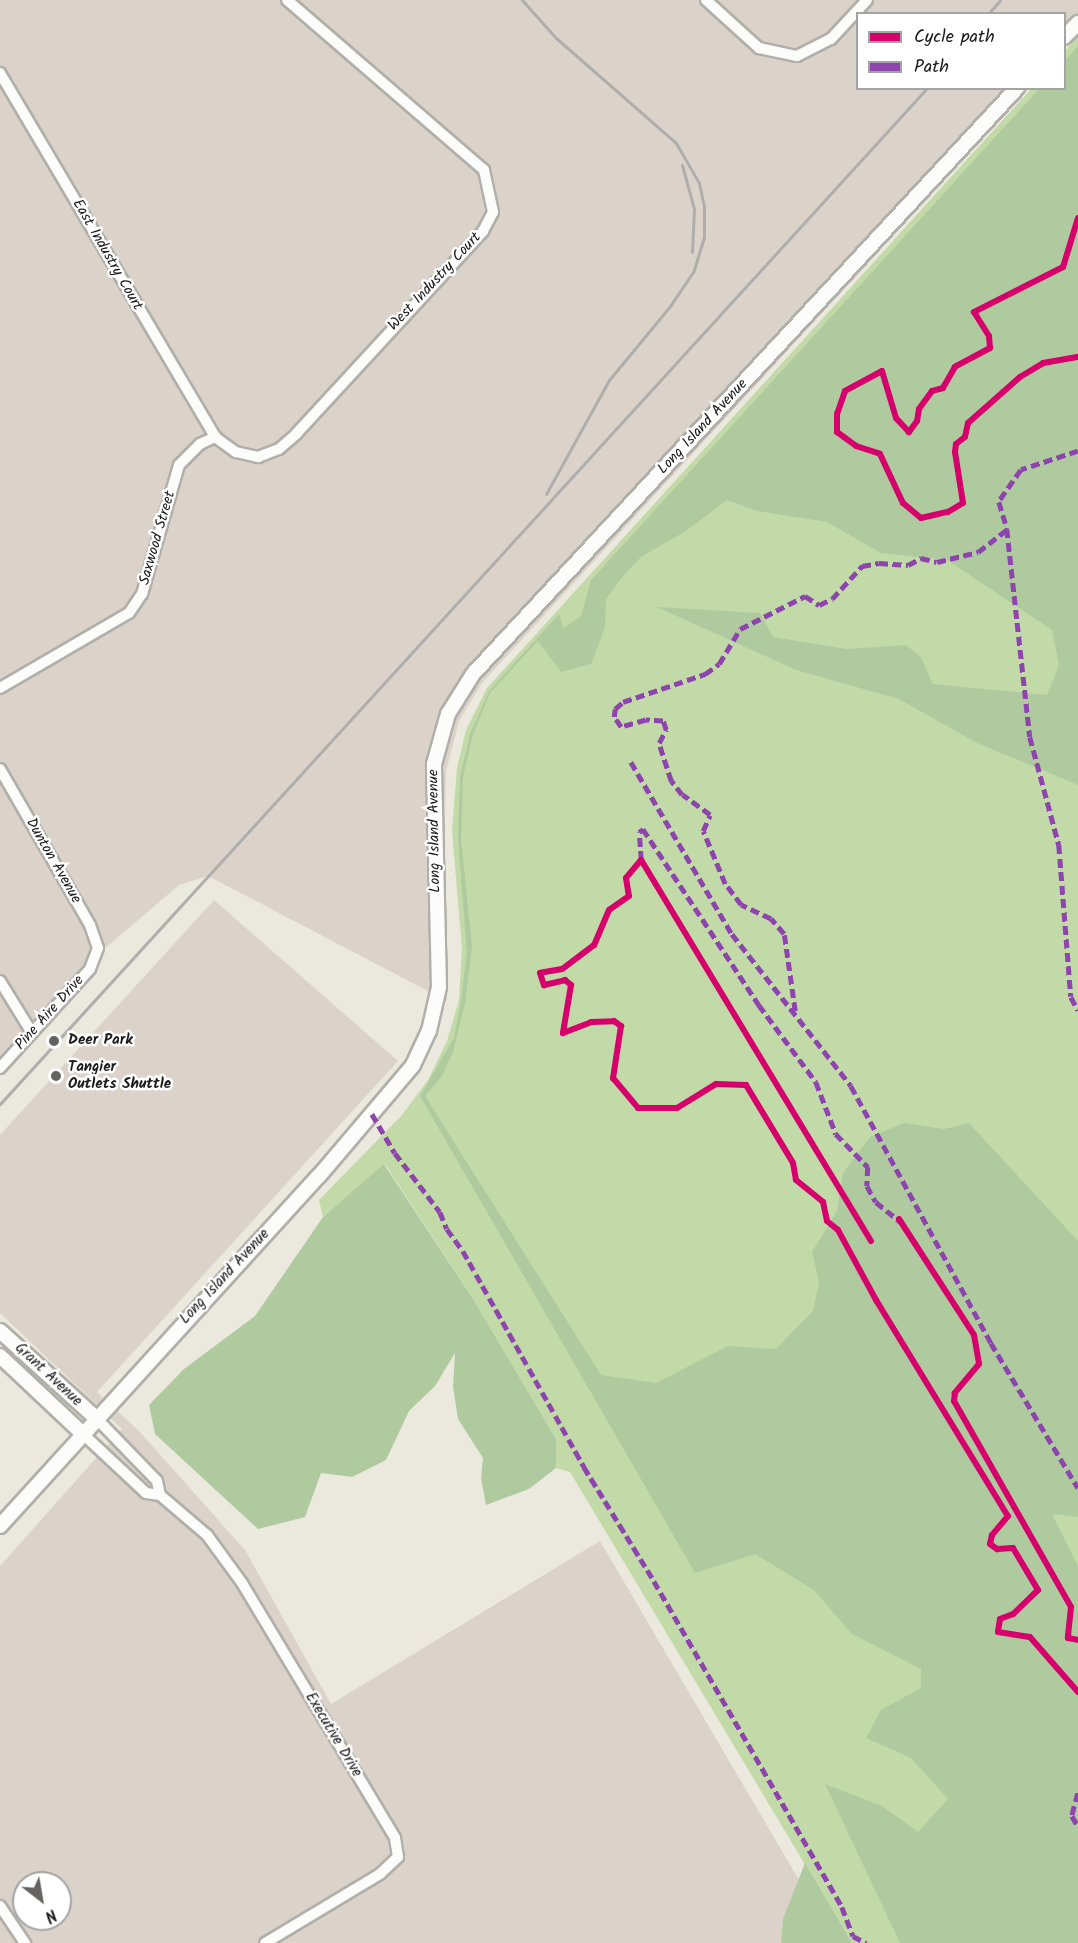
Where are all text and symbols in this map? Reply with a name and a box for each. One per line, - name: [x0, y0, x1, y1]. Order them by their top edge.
- legend: [856, 12, 1066, 90]
- text: Cycle path: [914, 23, 995, 52]
- text: Path: [914, 53, 949, 82]
- street label: East Industry Court: [68, 196, 146, 314]
- street label: West Industry Court: [385, 229, 485, 335]
- street label: Long Island Avenue: [654, 376, 752, 478]
- street label: Saxwood Street: [136, 489, 180, 587]
- street label: Long Island Avenue: [425, 769, 445, 893]
- street label: Dunton Avenue: [21, 815, 85, 907]
- street label: Pine Aire Drive: [12, 972, 88, 1054]
- marker: Deer Park: [45, 1032, 63, 1050]
- place label: Deer Park: [68, 1032, 133, 1050]
- place label: Tangier Outlets Shuttle: [68, 1058, 171, 1093]
- marker: Tangier Outlets Shuttle: [49, 1069, 63, 1083]
- street label: Long Island Avenue: [176, 1226, 274, 1328]
- street label: Grant Avenue: [11, 1339, 85, 1411]
- street label: Executive Drive: [301, 1689, 365, 1781]
- north arrow: [12, 1871, 72, 1931]
- text: N: [40, 1902, 61, 1928]

